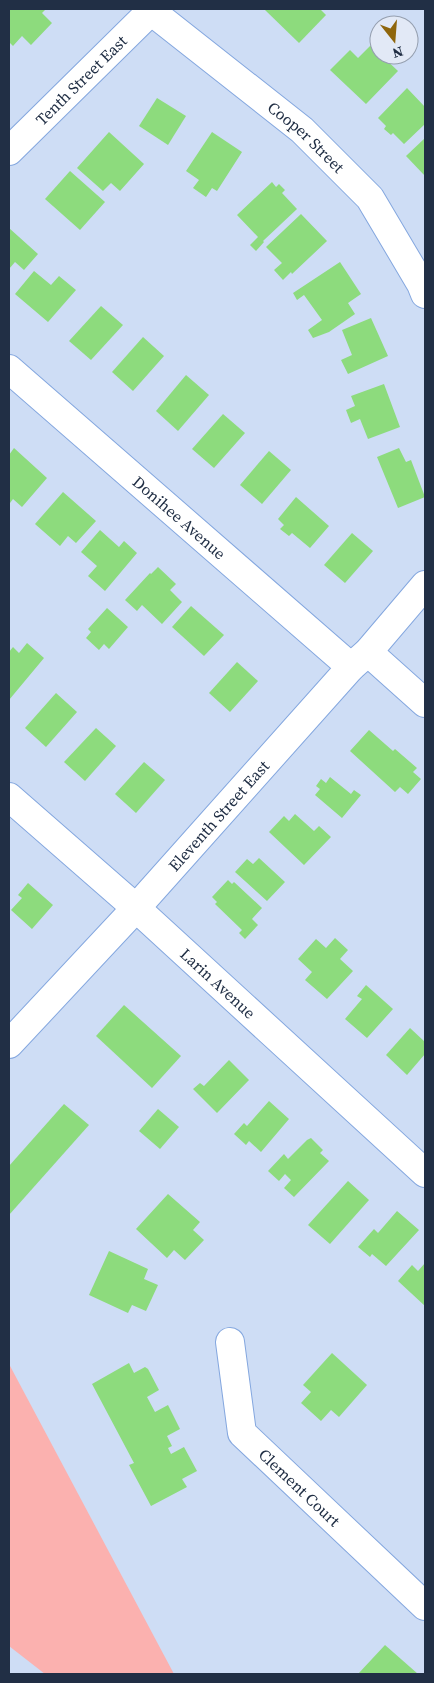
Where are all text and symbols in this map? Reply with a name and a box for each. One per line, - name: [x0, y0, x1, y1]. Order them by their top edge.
- north arrow: [369, 15, 419, 65]
- street label: Tenth Street East: [30, 30, 132, 130]
- text: N: [390, 41, 406, 63]
- street label: Cooper Street: [263, 96, 350, 178]
- street label: Donihee Avenue: [128, 471, 231, 564]
- street label: Eleventh Street East: [163, 755, 274, 876]
- street label: Larin Avenue: [176, 943, 261, 1024]
- street label: Clement Court: [254, 1444, 346, 1532]

